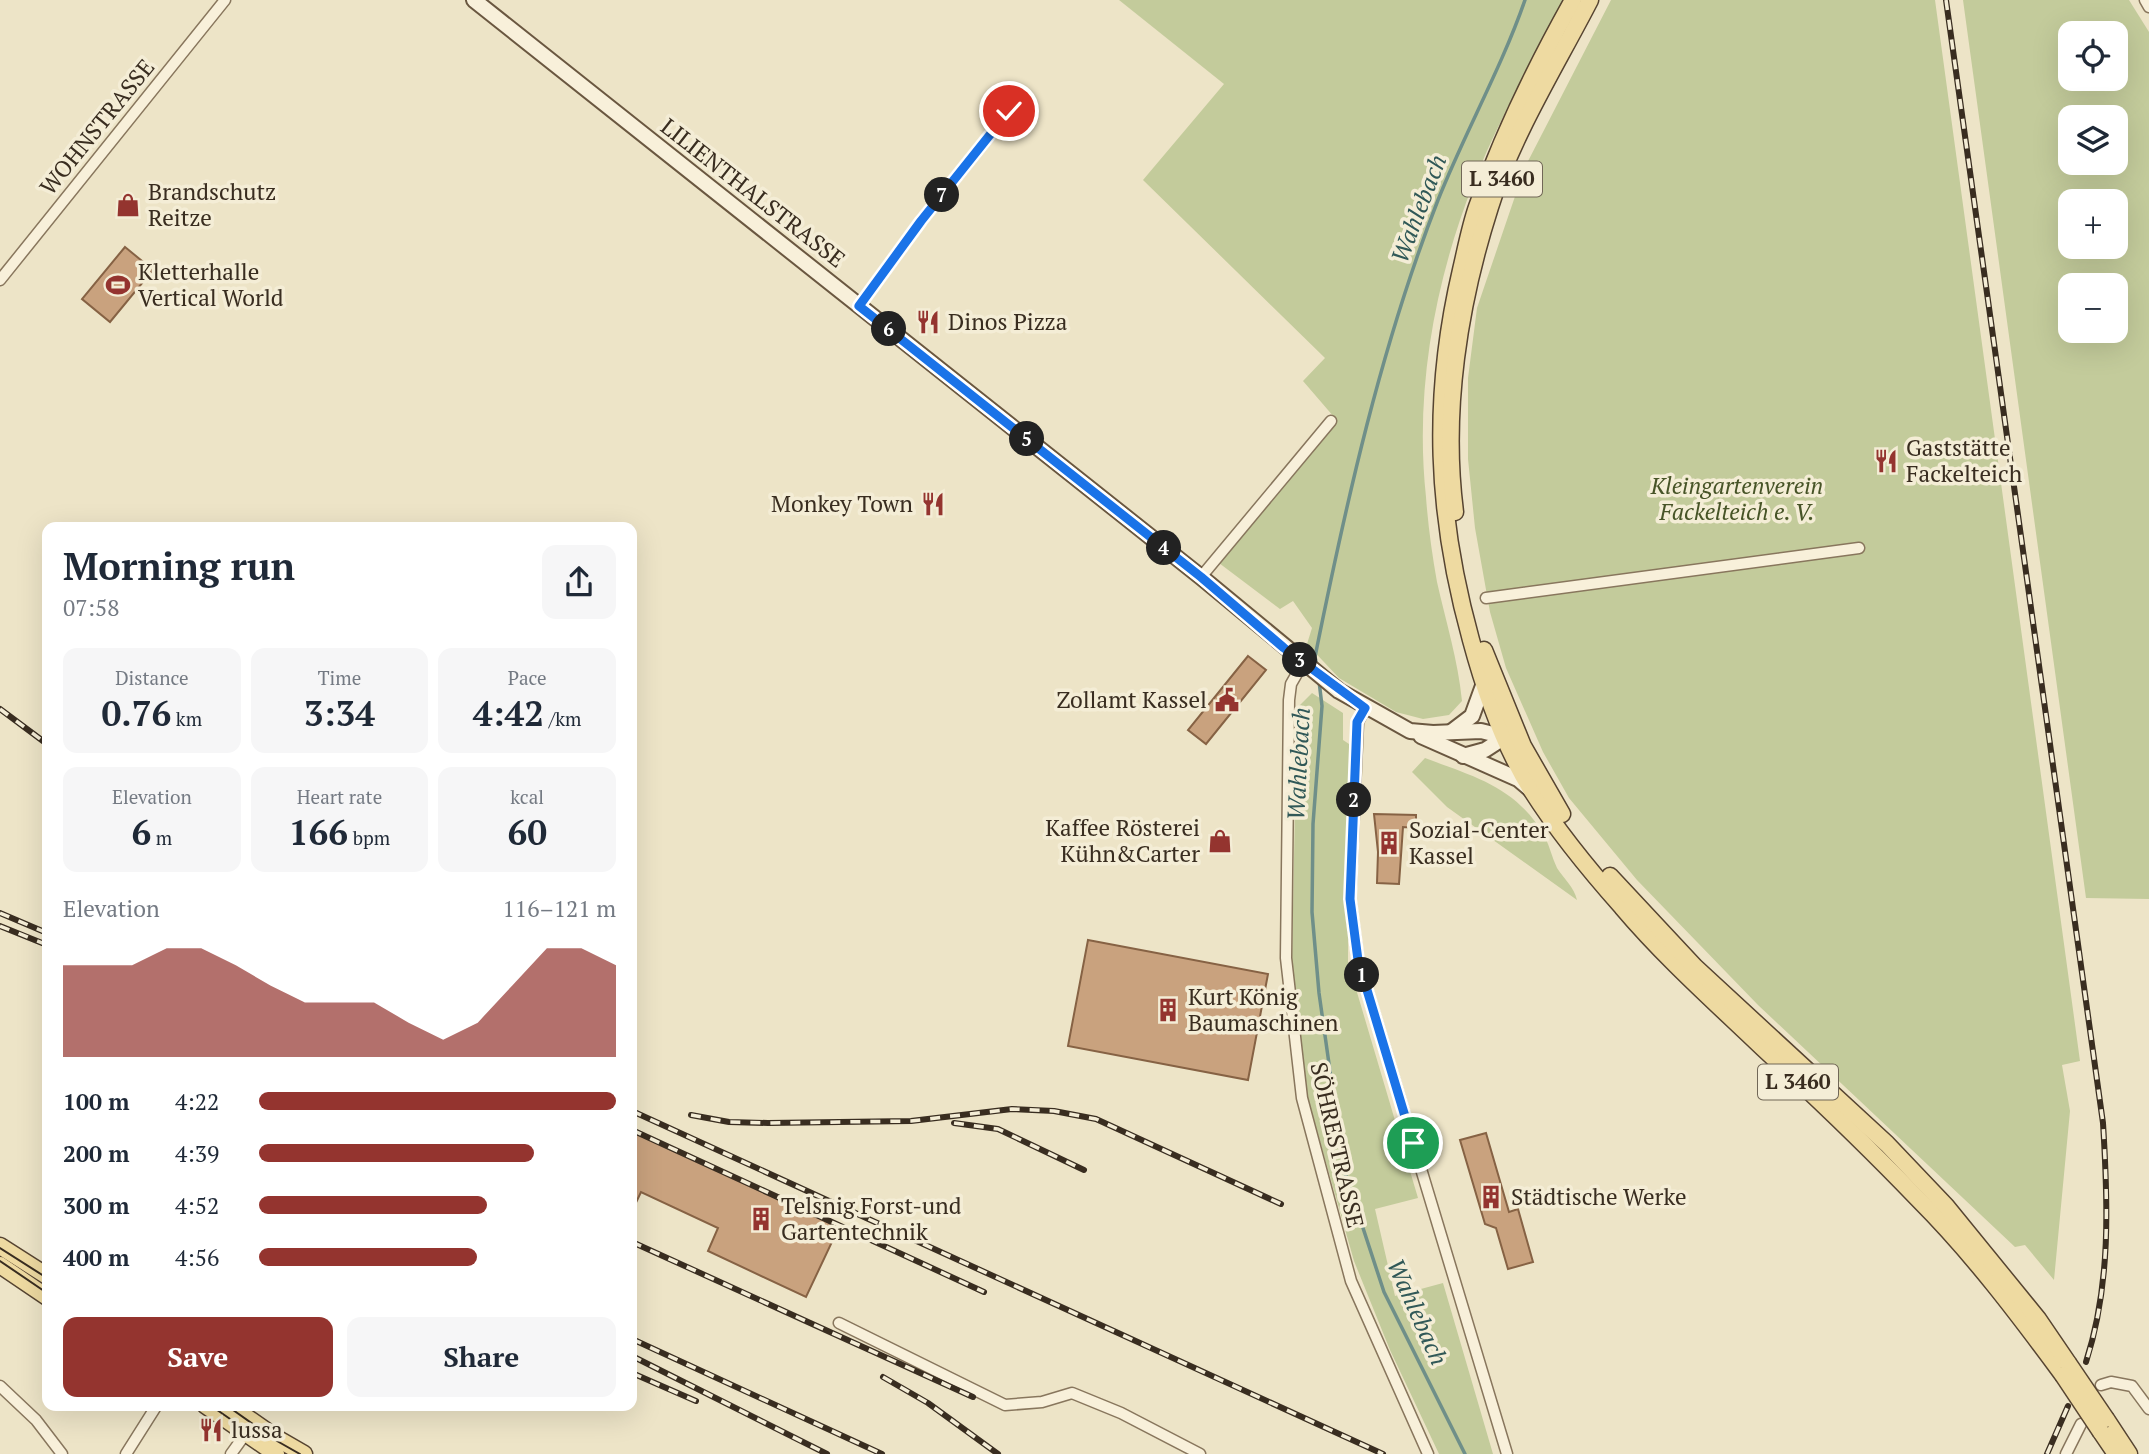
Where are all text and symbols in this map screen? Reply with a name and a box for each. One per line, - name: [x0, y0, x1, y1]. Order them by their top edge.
- map controls: [2058, 21, 2128, 343]
- button: locate: [2058, 21, 2128, 91]
- street label: WOHNSTRASSE: [32, 52, 161, 201]
- pin: [979, 81, 1039, 141]
- icon: check: [990, 92, 1028, 130]
- button: layers: [2058, 105, 2128, 175]
- street label: LILIENTHALSTRASSE: [655, 111, 852, 274]
- water label: Wahlebach: [1383, 150, 1453, 267]
- road number: L 3460: [1462, 162, 1542, 196]
- place label: Brandschutz Reitze: [148, 176, 276, 233]
- pin: 7: [925, 178, 960, 212]
- text: 7: [936, 182, 947, 207]
- button: +: [2058, 189, 2128, 259]
- shop icon: Brandschutz Reitze: [114, 191, 142, 219]
- place label: Kletterhalle Vertical World: [138, 256, 284, 313]
- sports icon: Kletterhalle Vertical World: [104, 271, 132, 299]
- button: −: [2058, 273, 2128, 343]
- place label: Dinos Pizza: [948, 306, 1068, 337]
- restaurant icon: Dinos Pizza: [914, 308, 942, 336]
- pin: 6: [872, 312, 906, 346]
- text: 6: [883, 316, 894, 341]
- pin: 5: [1010, 422, 1044, 457]
- text: 5: [1021, 426, 1032, 451]
- place label: Gaststätte Fackelteich: [1906, 432, 2023, 489]
- restaurant icon: Gaststätte Fackelteich: [1872, 447, 1900, 475]
- park label: Kleingartenverein Fackelteich e. V.: [1650, 470, 1823, 527]
- place label: Monkey Town: [771, 488, 913, 519]
- restaurant icon: Monkey Town: [919, 490, 947, 518]
- pin: 4: [1146, 530, 1182, 566]
- text: 4: [1158, 535, 1169, 560]
- text: Morning run: [63, 541, 295, 591]
- button: share: [542, 545, 616, 619]
- text: 07:58: [63, 592, 120, 623]
- pin: 3: [1282, 642, 1318, 678]
- text: 3: [1294, 647, 1305, 672]
- text: Distance: [115, 665, 189, 690]
- text: Time: [318, 665, 361, 690]
- text: Pace: [508, 665, 547, 690]
- place label: Zollamt Kassel: [1056, 684, 1207, 715]
- public building icon: Zollamt Kassel: [1213, 686, 1241, 714]
- text: 0.76: [102, 690, 171, 736]
- text: 3:34: [304, 690, 375, 736]
- text: 4:42: [473, 690, 544, 736]
- text: km: [171, 706, 202, 731]
- text: /km: [544, 706, 582, 731]
- water label: Wahlebach: [1279, 706, 1317, 821]
- pin: 2: [1336, 782, 1372, 818]
- text: Elevation: [112, 784, 192, 809]
- text: Heart rate: [297, 784, 382, 809]
- text: kcal: [510, 784, 544, 809]
- text: 2: [1348, 787, 1359, 812]
- text: 6: [131, 809, 151, 855]
- text: 166: [289, 809, 348, 855]
- text: 60: [507, 809, 547, 855]
- place label: Kaffee Rösterei Kühn&Carter: [1045, 812, 1200, 869]
- place label: Sozial-Center Kassel: [1409, 814, 1549, 871]
- text: m: [151, 825, 172, 850]
- text: bpm: [348, 825, 390, 850]
- shop icon: Kaffee Rösterei Kühn&Carter: [1206, 827, 1234, 855]
- building icon: Sozial-Center Kassel: [1375, 829, 1403, 857]
- text: Elevation: [63, 893, 160, 924]
- text: 116–121 m: [503, 893, 616, 924]
- pin: 1: [1344, 958, 1380, 992]
- text: 1: [1356, 962, 1367, 987]
- place label: Kurt König Baumaschinen: [1188, 981, 1339, 1038]
- building icon: Kurt König Baumaschinen: [1154, 996, 1182, 1024]
- street label: SÖHRESTRASSE: [1303, 1059, 1372, 1231]
- road number: L 3460: [1758, 1064, 1838, 1100]
- text: 100 m: [63, 1086, 129, 1117]
- text: 4:22: [175, 1086, 219, 1117]
- pin: [1383, 1113, 1443, 1173]
- icon: arrive: [1394, 1124, 1432, 1162]
- text: 200 m: [63, 1138, 129, 1169]
- text: 4:39: [175, 1138, 219, 1169]
- place label: Städtische Werke: [1511, 1181, 1687, 1212]
- building icon: Städtische Werke: [1477, 1183, 1505, 1211]
- text: 300 m: [63, 1190, 129, 1221]
- text: 4:52: [175, 1190, 219, 1221]
- place label: Telsnig Forst-und Gartentechnik: [781, 1190, 962, 1247]
- building icon: Telsnig Forst-und Gartentechnik: [747, 1205, 775, 1233]
- text: 400 m: [63, 1242, 129, 1273]
- text: 4:56: [175, 1242, 219, 1273]
- water label: Wahlebach: [1380, 1253, 1456, 1370]
- button: Save: [63, 1317, 333, 1397]
- button: Share: [347, 1317, 616, 1397]
- place label: lussa: [231, 1414, 283, 1445]
- restaurant icon: lussa: [197, 1416, 225, 1444]

